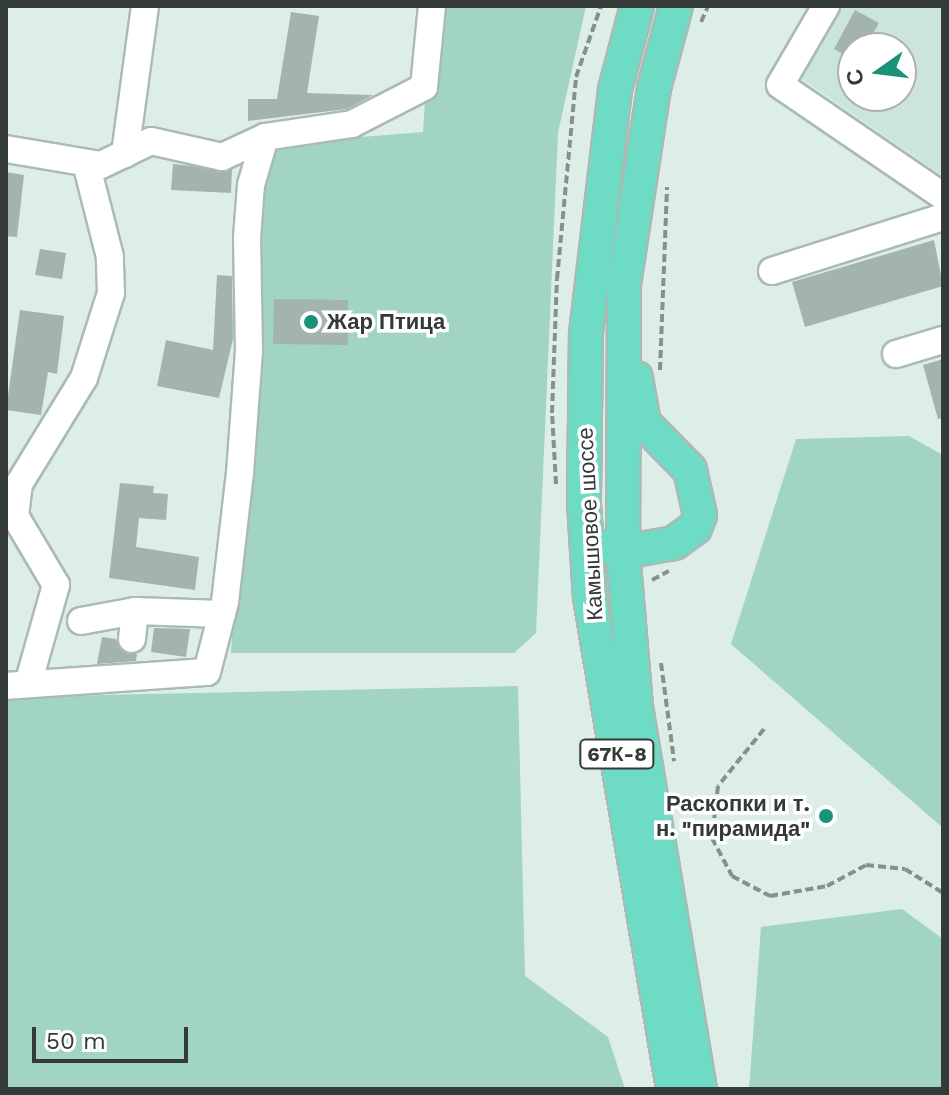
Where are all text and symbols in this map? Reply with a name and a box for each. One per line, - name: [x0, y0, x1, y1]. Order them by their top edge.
- north arrow: [837, 32, 917, 112]
- text: С: [841, 67, 869, 88]
- place label: Жар Птица: [327, 309, 445, 335]
- marker: Жар Птица: [302, 313, 320, 331]
- street label: Камышовое шоссе: [572, 427, 608, 621]
- road number: 67К-8: [579, 738, 655, 770]
- place label: Раскопки и т. н. "пирамида": [656, 790, 810, 842]
- marker: Раскопки и т. н. "пирамида": [817, 807, 835, 825]
- scale bar: [36, 1011, 192, 1061]
- text: 50 m: [46, 1027, 106, 1055]

